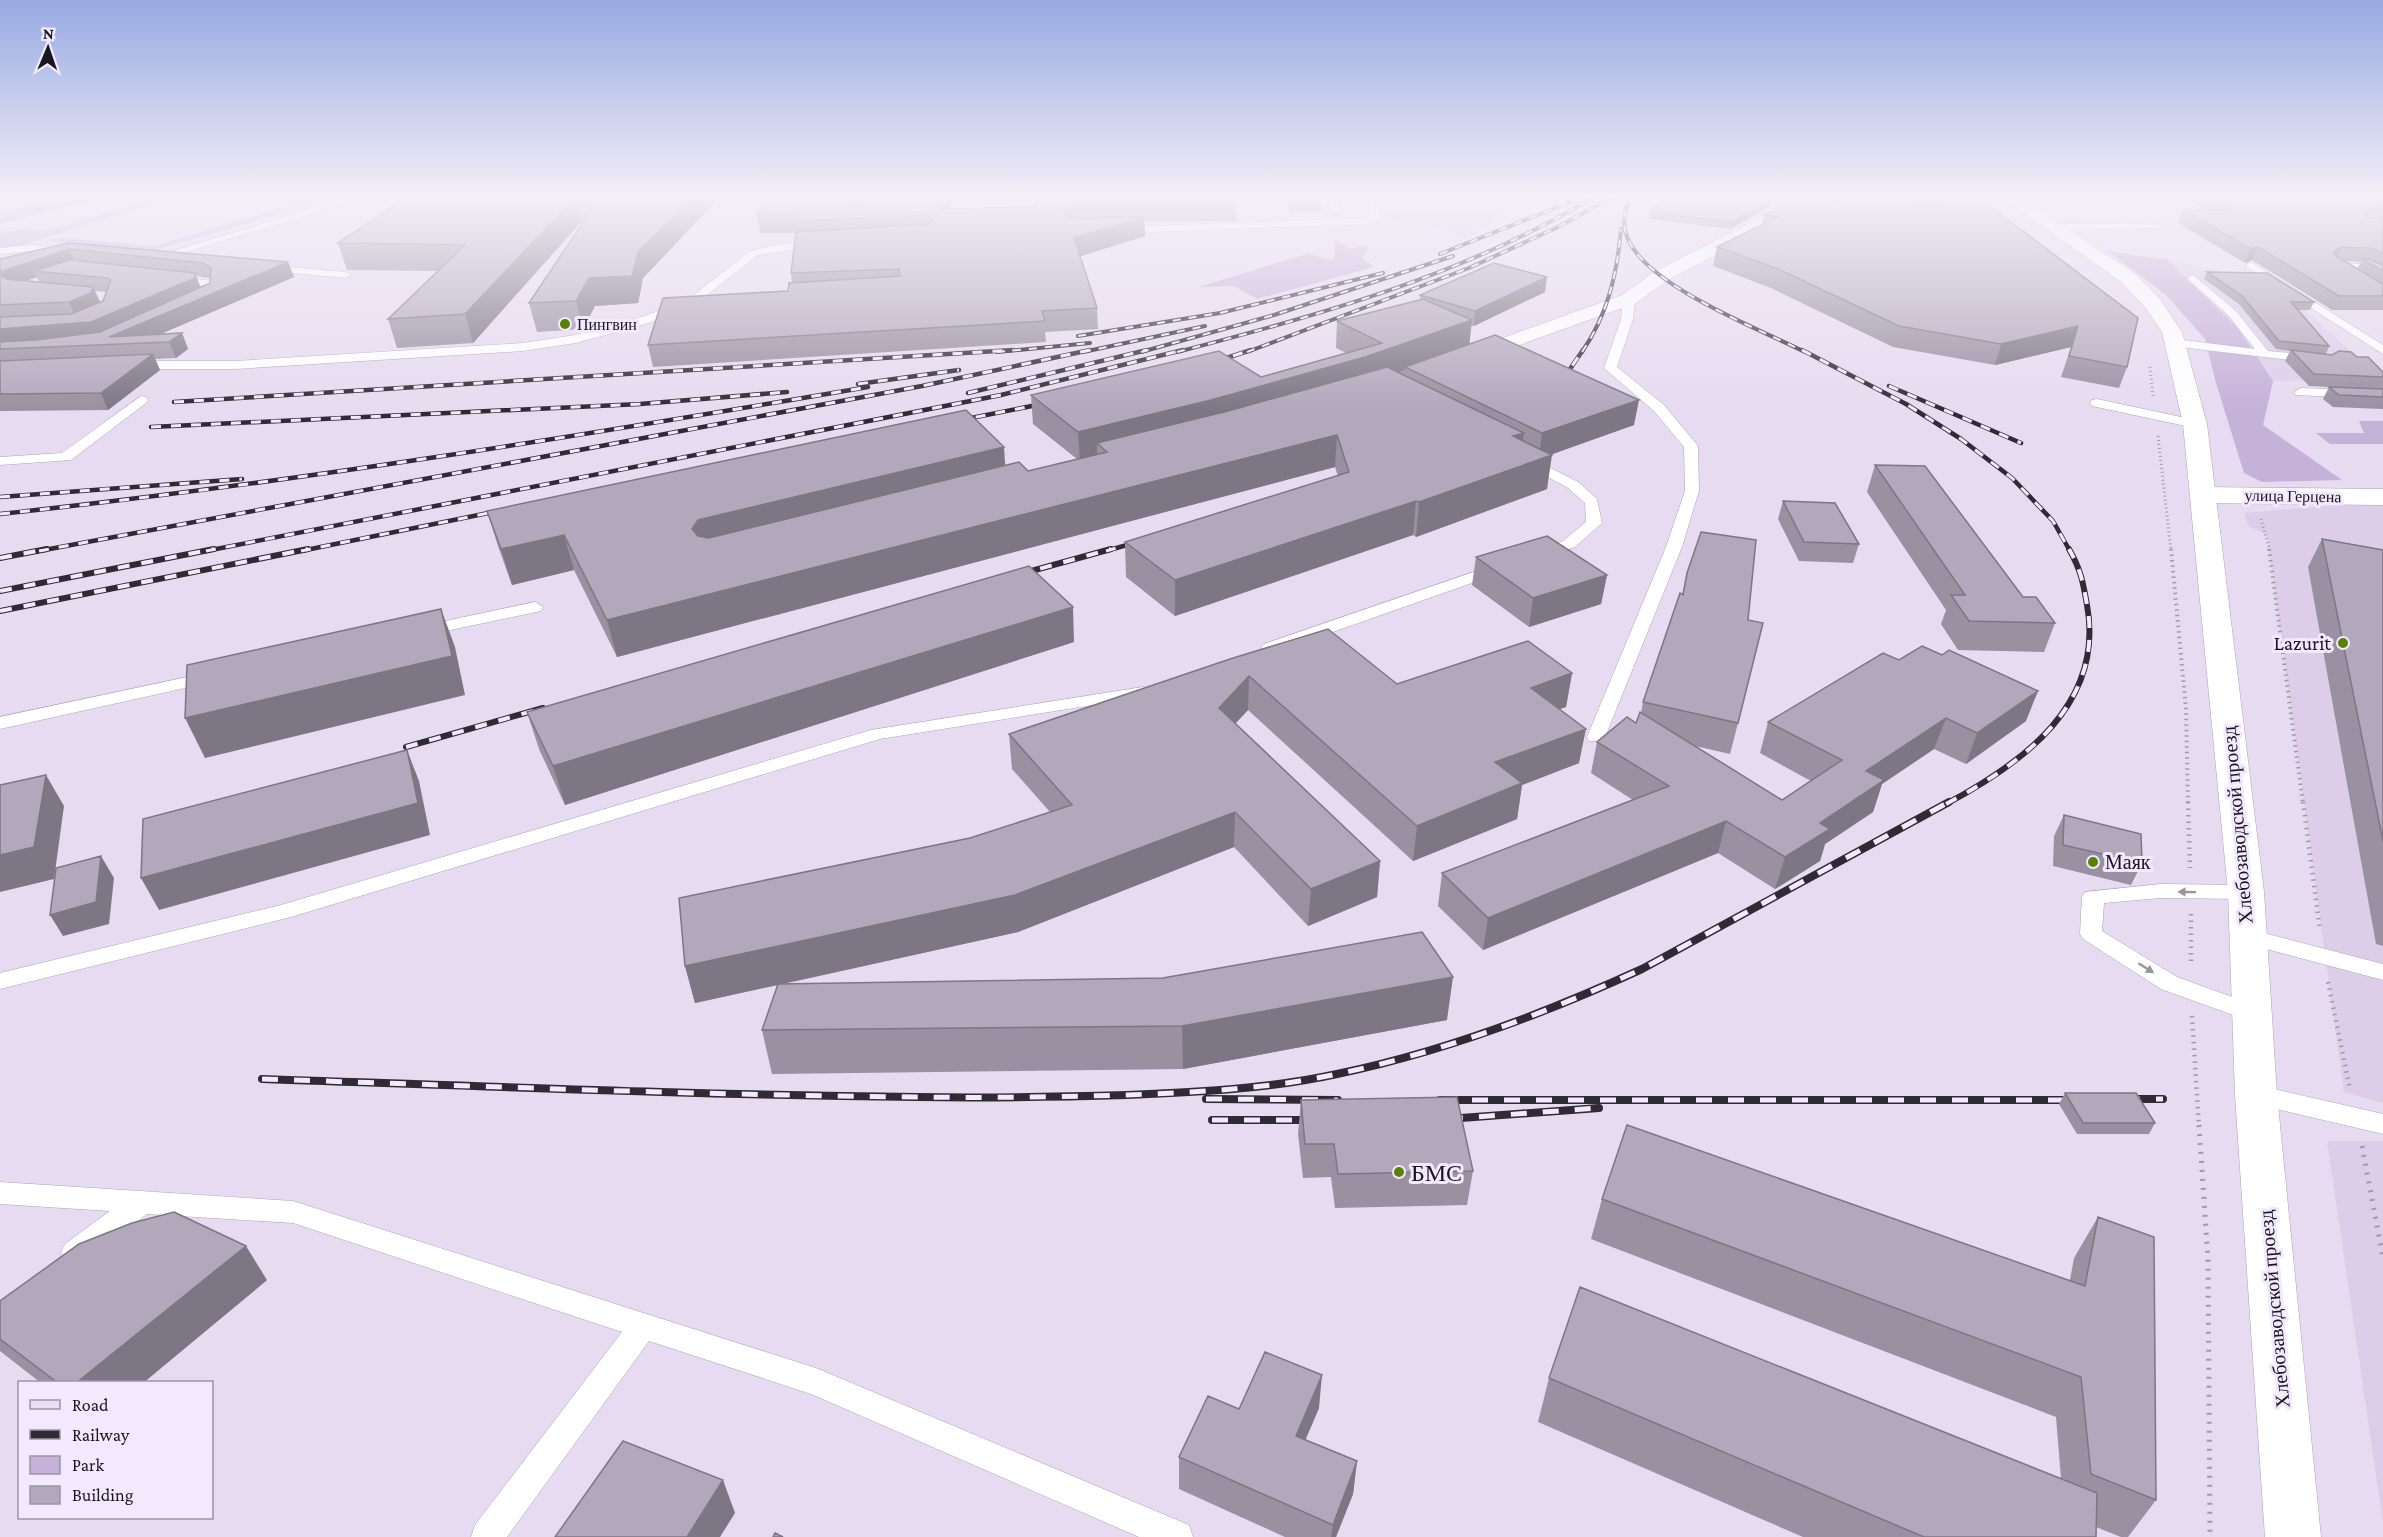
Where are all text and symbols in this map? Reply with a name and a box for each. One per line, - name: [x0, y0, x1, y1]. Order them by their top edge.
- north arrow: [18, 18, 78, 78]
- text: N: [43, 25, 54, 42]
- place label: Пингвин: [577, 316, 637, 333]
- marker: Пингвин: [558, 317, 572, 331]
- street label: улица Герцена: [2244, 487, 2342, 506]
- place label: Lazurit: [2274, 632, 2331, 654]
- marker: Lazurit: [2336, 636, 2350, 650]
- street label: Хлебозаводской проезд: [2217, 725, 2258, 925]
- place label: Маяк: [2105, 851, 2151, 873]
- marker: Маяк: [2086, 855, 2100, 869]
- one-way arrow: [2178, 887, 2197, 897]
- one-way arrow: [2137, 963, 2154, 974]
- place label: БМС: [1411, 1159, 1462, 1186]
- marker: БМС: [1392, 1165, 1406, 1179]
- street label: Хлебозаводской проезд: [2254, 1209, 2295, 1409]
- legend: [18, 1381, 213, 1519]
- text: Road: [72, 1395, 109, 1415]
- text: Railway: [72, 1425, 130, 1445]
- text: Park: [72, 1455, 104, 1475]
- text: Building: [72, 1485, 134, 1505]

